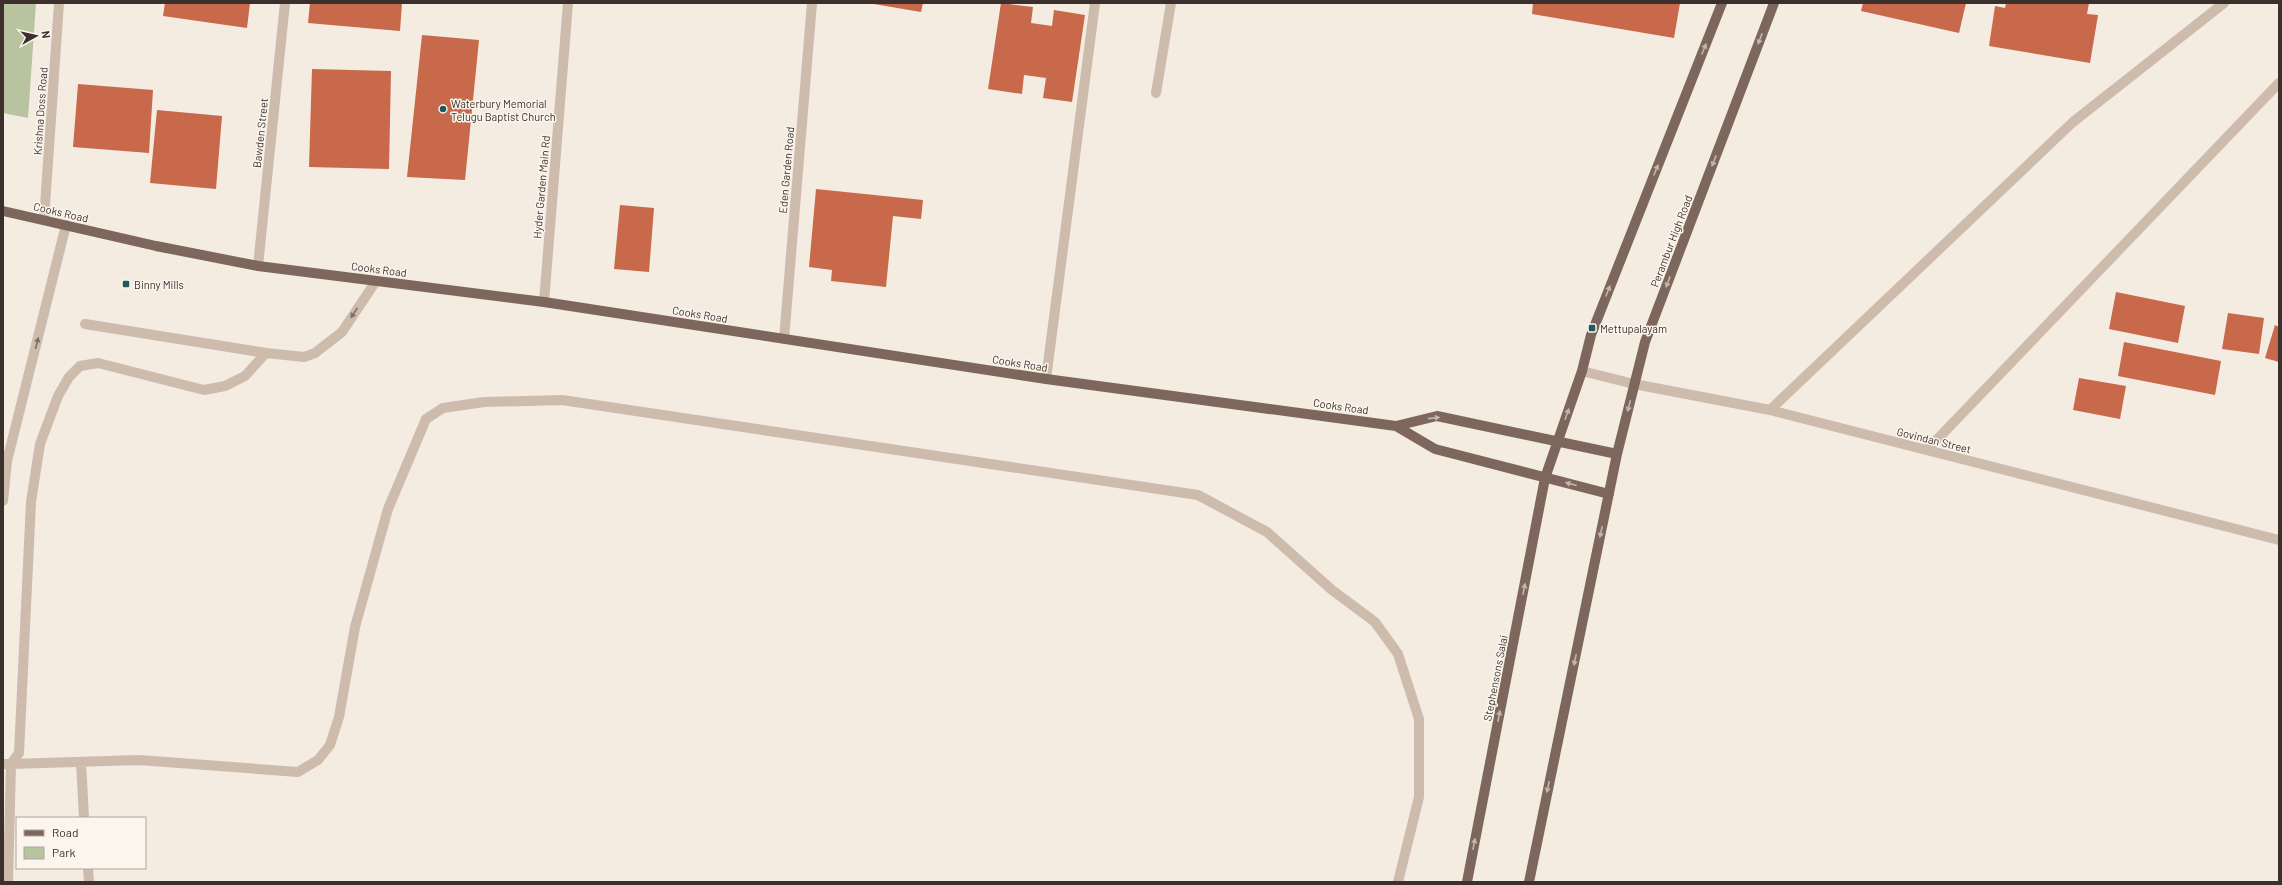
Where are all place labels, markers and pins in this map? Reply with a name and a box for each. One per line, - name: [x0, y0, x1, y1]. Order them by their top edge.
- place label: Waterbury Memorial Telugu Baptist Church: [451, 97, 556, 123]
- marker: Waterbury Memorial Telugu Baptist Church: [438, 104, 448, 114]
- place label: Binny Mills: [134, 278, 184, 291]
- marker: Binny Mills: [121, 279, 131, 289]
- place label: Mettupalayam: [1600, 322, 1667, 335]
- marker: Mettupalayam: [1587, 323, 1597, 333]

